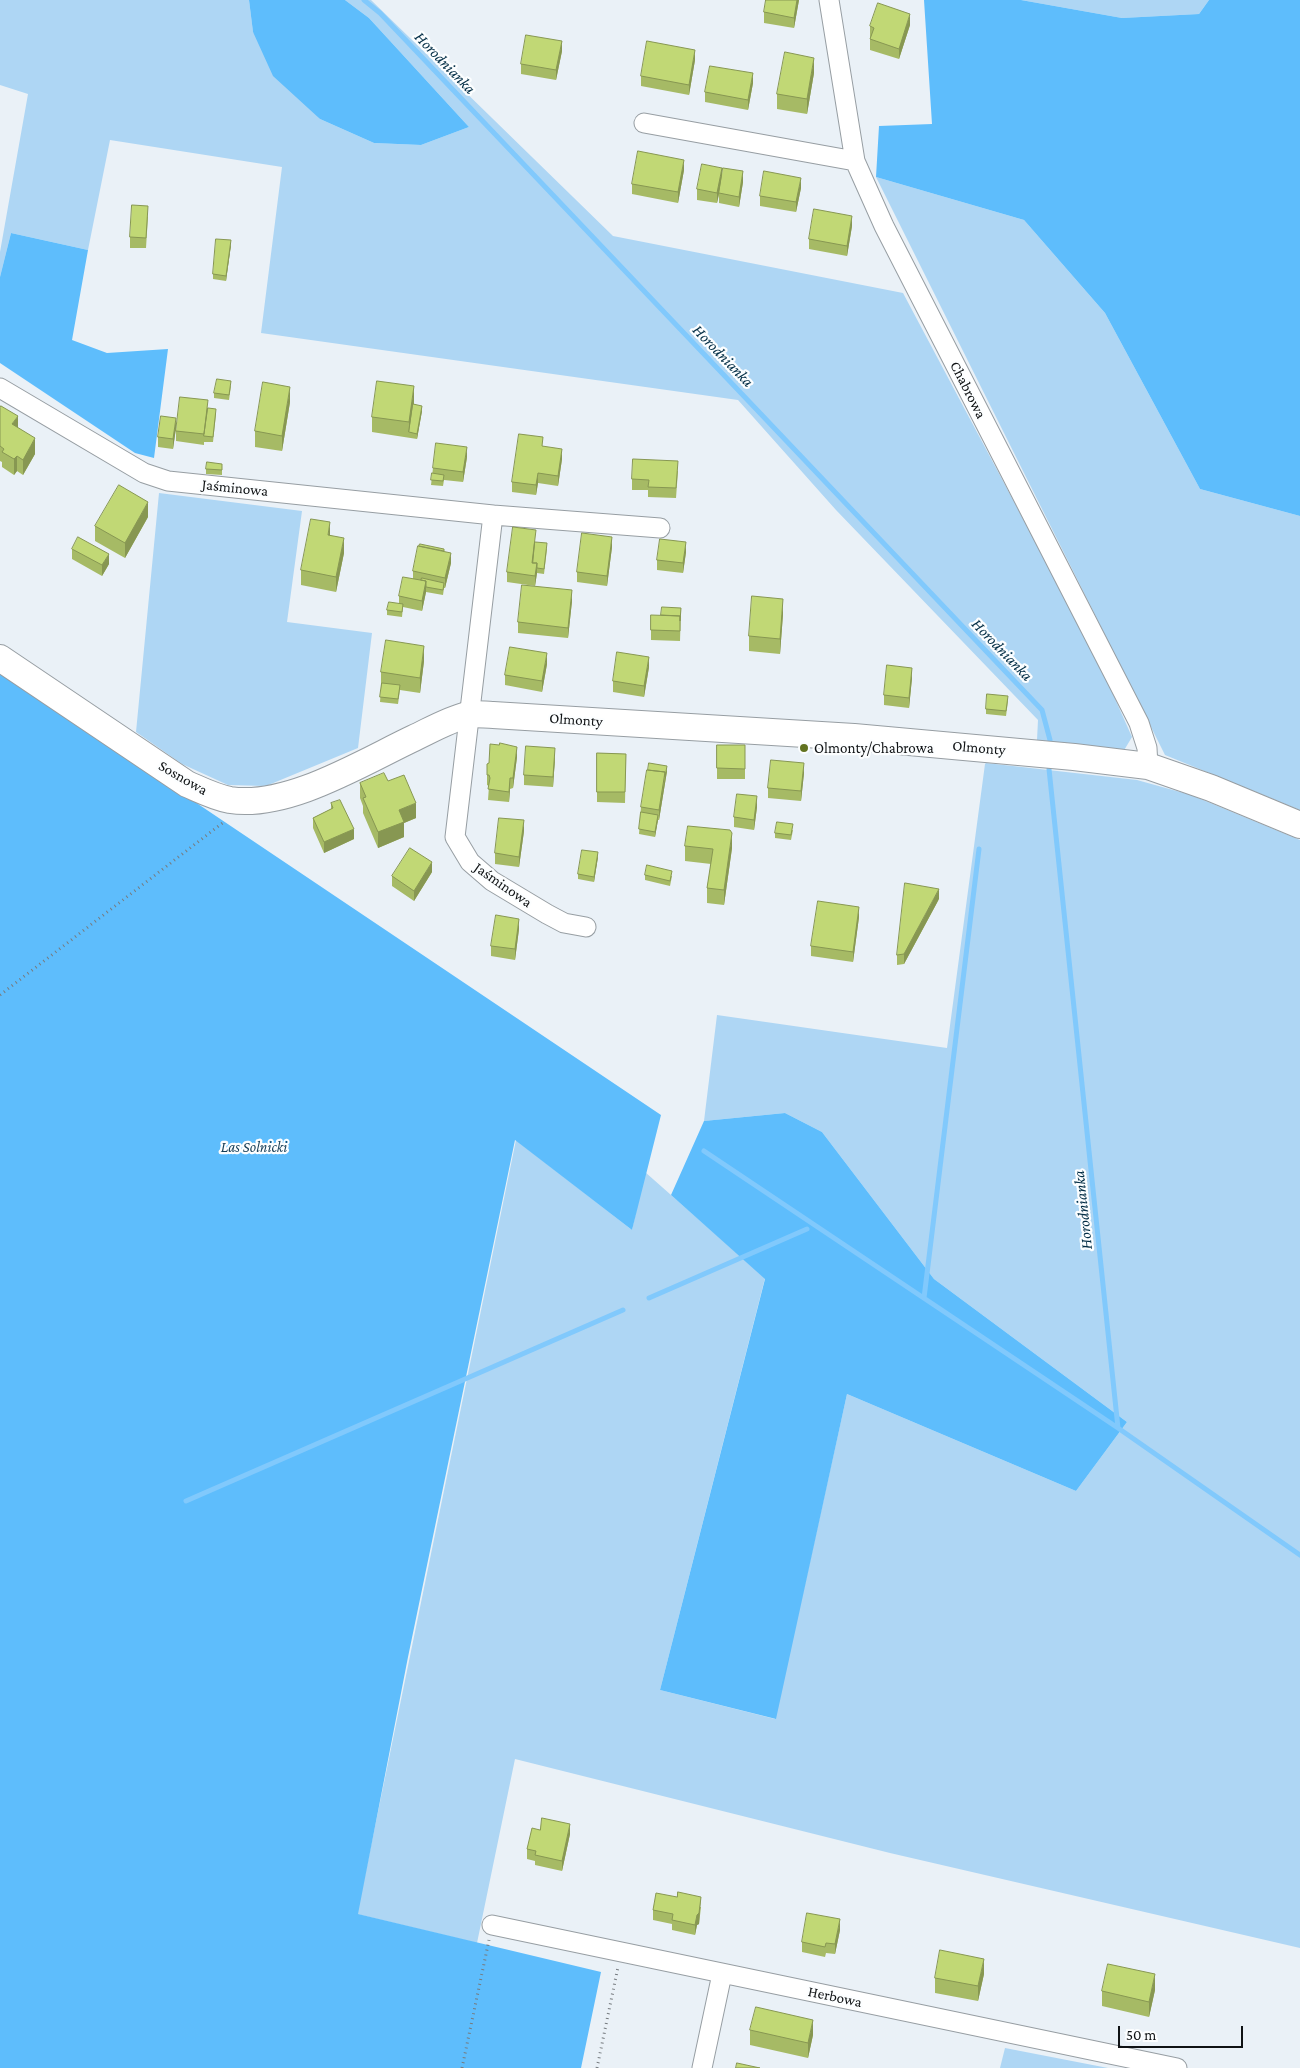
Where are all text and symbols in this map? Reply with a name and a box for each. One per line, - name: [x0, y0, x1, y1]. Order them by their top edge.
- water label: Horodnianka: [410, 28, 480, 98]
- water label: Horodnianka: [688, 321, 758, 391]
- street label: Chabrowa: [946, 358, 990, 422]
- street label: Jaśminowa: [201, 476, 269, 500]
- water label: Horodnianka: [967, 615, 1037, 685]
- street label: Olmonty: [549, 709, 603, 731]
- street label: Olmonty: [952, 737, 1006, 759]
- place label: Olmonty/Chabrowa: [814, 739, 934, 757]
- marker: Olmonty/Chabrowa: [798, 742, 810, 754]
- street label: Sosnowa: [155, 757, 211, 799]
- street label: Jaśminowa: [471, 859, 535, 911]
- park label: Las Solnicki: [221, 1138, 287, 1156]
- water label: Horodnianka: [1069, 1169, 1097, 1251]
- street label: Herbowa: [806, 1983, 864, 2011]
- scale bar: [1120, 2016, 1245, 2048]
- text: 50 m: [1126, 2027, 1156, 2043]

